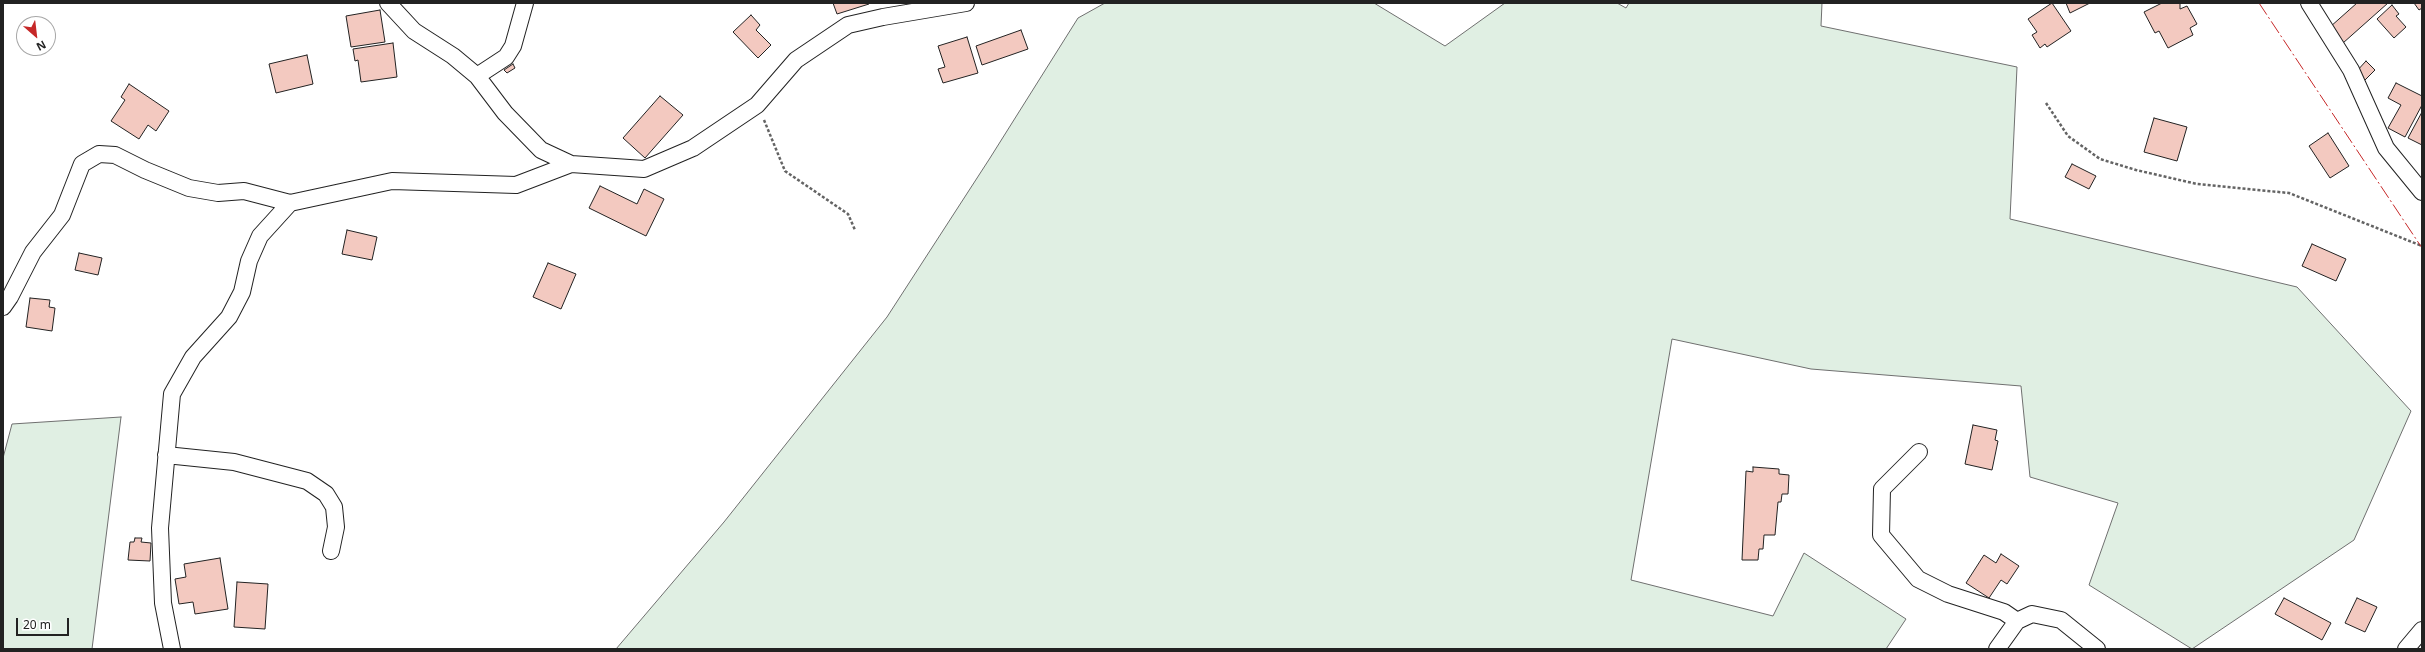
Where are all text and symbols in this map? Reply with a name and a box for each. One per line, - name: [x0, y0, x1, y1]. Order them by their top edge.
- north arrow: [16, 16, 56, 56]
- text: N: [34, 37, 49, 55]
- scale bar: [18, 610, 71, 636]
- text: 20 m: [23, 616, 51, 633]

